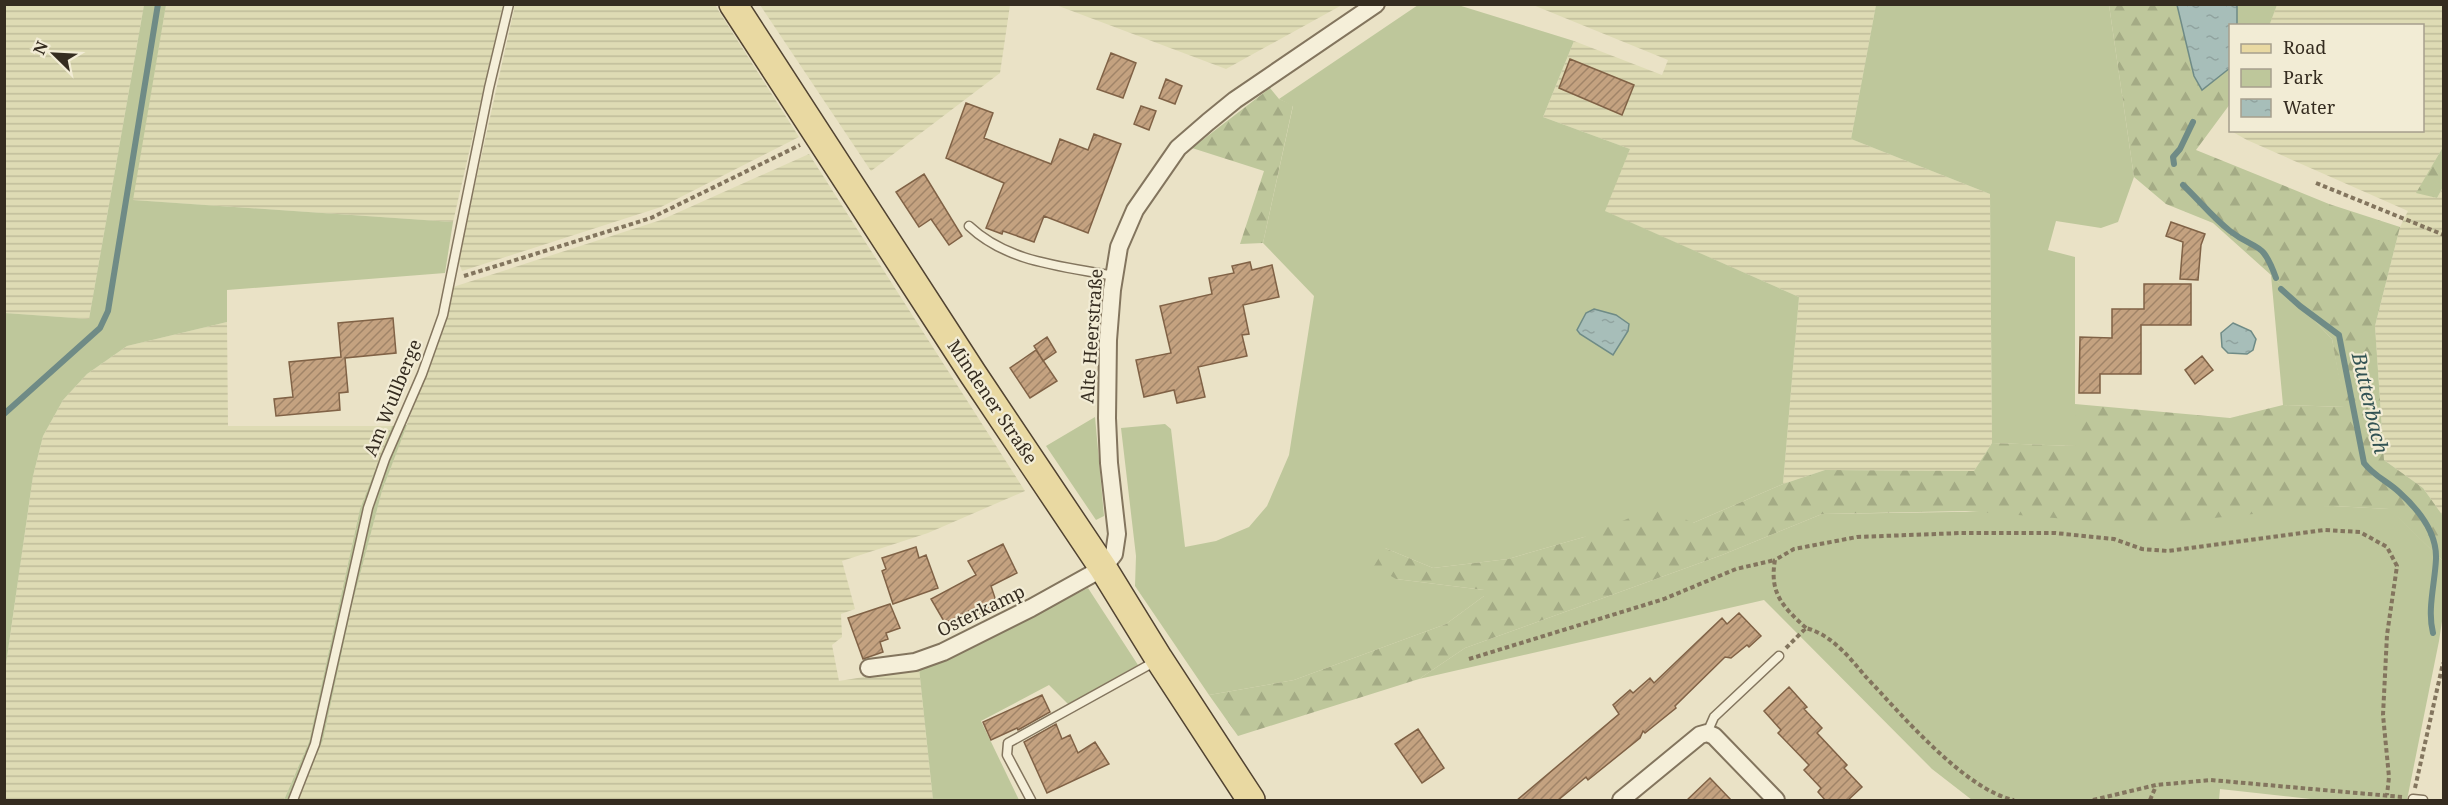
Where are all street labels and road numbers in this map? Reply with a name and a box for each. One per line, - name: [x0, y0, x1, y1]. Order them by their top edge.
- street label: Alte Heerstraße: [1074, 268, 1108, 404]
- street label: Mindener Straße: [942, 335, 1043, 468]
- street label: Am Wullberge: [358, 336, 426, 460]
- street label: Osterkamp: [933, 579, 1028, 642]

